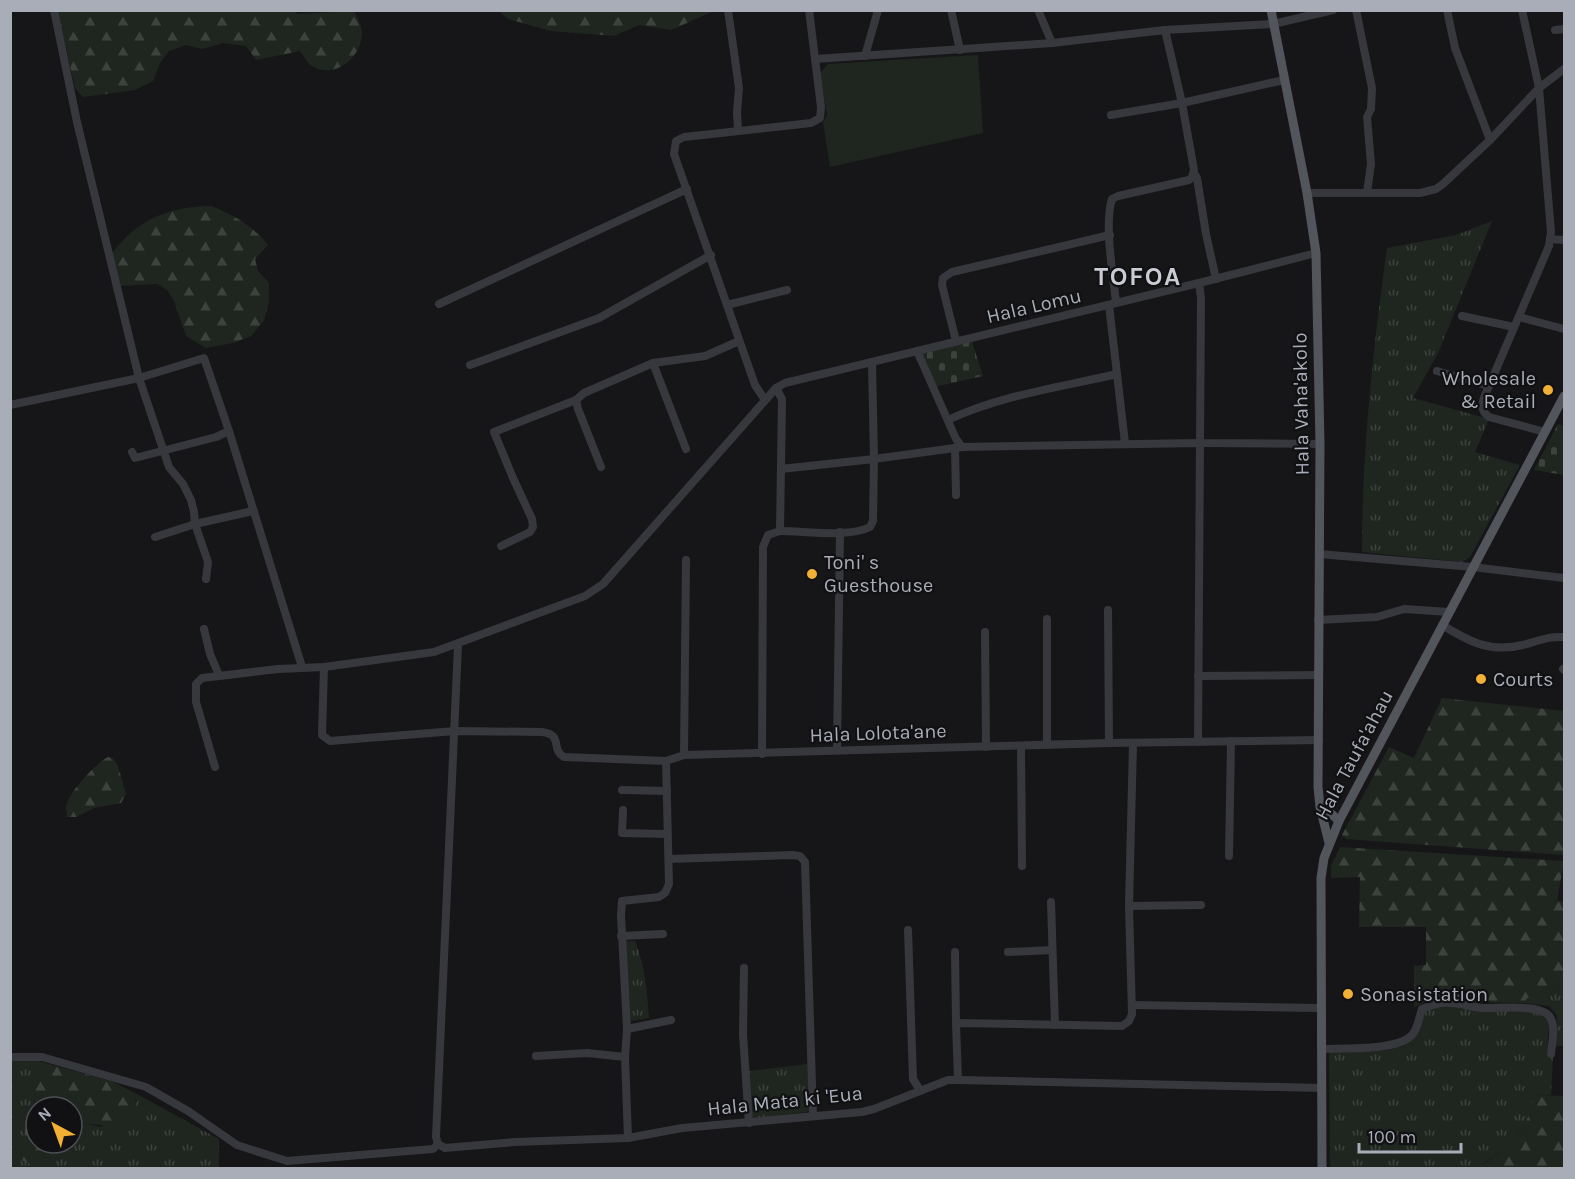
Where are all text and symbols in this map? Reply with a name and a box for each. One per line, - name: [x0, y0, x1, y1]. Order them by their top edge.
- district label: TOFOA: [1094, 261, 1182, 292]
- street label: Hala Lomu: [984, 284, 1084, 328]
- street label: Hala Vaha'akolo: [1288, 332, 1314, 476]
- place label: Wholesale & Retail: [1442, 367, 1536, 413]
- marker: Wholesale & Retail: [1541, 383, 1555, 397]
- place label: Toni' s Guesthouse: [824, 551, 933, 597]
- marker: Toni' s Guesthouse: [805, 567, 819, 581]
- place label: Courts: [1493, 668, 1554, 691]
- marker: Courts: [1474, 672, 1488, 686]
- street label: Hala Taufa'ahau: [1310, 686, 1398, 824]
- street label: Hala Lolota'ane: [809, 719, 947, 747]
- place label: Sonasistation: [1360, 983, 1488, 1006]
- marker: Sonasistation: [1341, 987, 1355, 1001]
- street label: Hala Mata ki 'Eua: [706, 1081, 864, 1121]
- north arrow: [24, 1095, 84, 1155]
- text: N: [34, 1103, 55, 1125]
- scale bar: [1359, 1116, 1461, 1154]
- text: 100 m: [1368, 1126, 1416, 1148]

